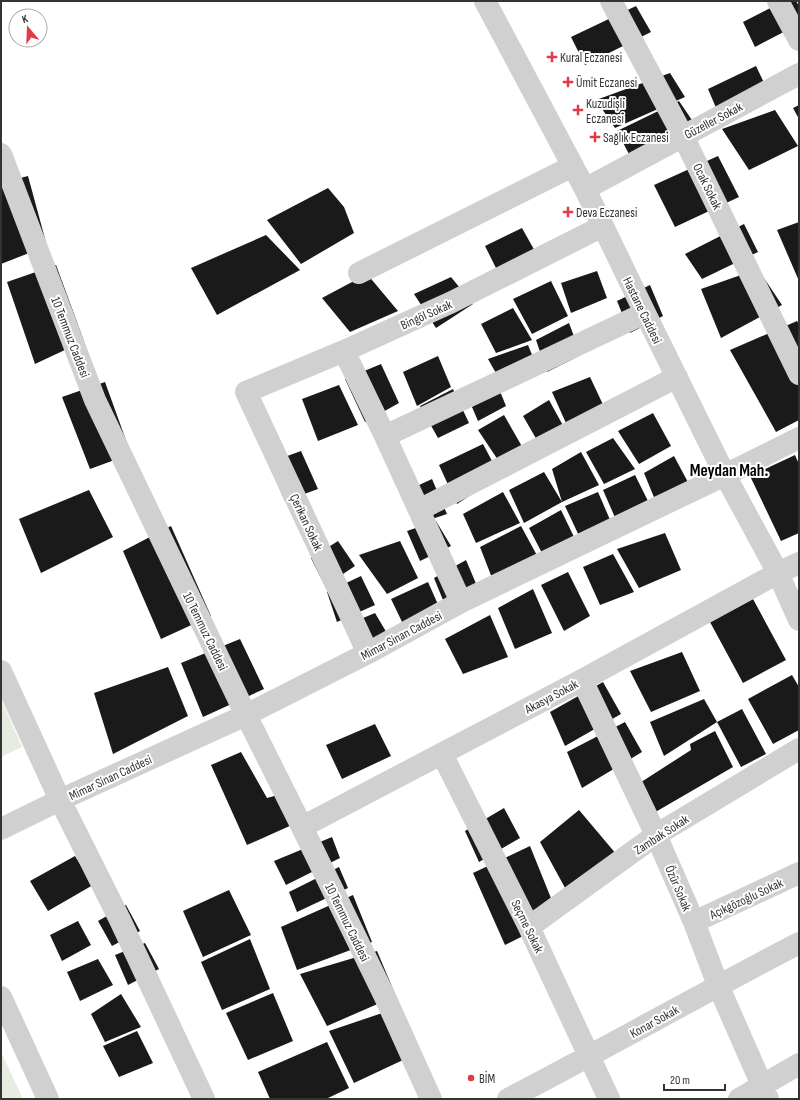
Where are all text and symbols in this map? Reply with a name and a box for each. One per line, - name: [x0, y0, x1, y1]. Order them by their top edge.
- north arrow: [8, 8, 48, 48]
- text: K: [20, 12, 30, 26]
- place label: Kural Eczanesi: [560, 50, 622, 66]
- marker: Kural Eczanesi: [547, 52, 557, 62]
- place label: Ümit Eczanesi: [576, 74, 637, 91]
- marker: Ümit Eczanesi: [563, 77, 573, 87]
- place label: Kuzudişli Eczanesi: [586, 96, 625, 127]
- street label: Güzeller Sokak: [682, 99, 745, 143]
- marker: Kuzudişli Eczanesi: [573, 105, 583, 115]
- place label: Sağlık Eczanesi: [603, 130, 669, 146]
- marker: Sağlık Eczanesi: [590, 132, 600, 142]
- street label: Ocak Sokak: [689, 161, 725, 212]
- place label: Deva Eczanesi: [576, 205, 637, 221]
- marker: Deva Eczanesi: [563, 207, 573, 217]
- street label: Hastane Caddesi: [619, 274, 665, 346]
- street label: 10 Temmuz Caddesi: [47, 295, 93, 380]
- street label: Bingöl Sokak: [398, 296, 455, 333]
- district label: Meydan Mah.: [690, 461, 768, 481]
- street label: Çerikan Sokak: [286, 491, 326, 554]
- street label: 10 Temmuz Caddesi: [179, 590, 231, 673]
- street label: Mimar Sinan Caddesi: [358, 608, 445, 664]
- street label: Akasya Sokak: [521, 676, 581, 718]
- street label: Mimar Sinan Caddesi: [66, 752, 154, 804]
- street label: Zambak Sokak: [631, 811, 692, 858]
- street label: Özür Sokak: [661, 863, 696, 914]
- street label: Açıkgözoğlu Sokak: [706, 875, 786, 923]
- street label: 10 Temmuz Caddesi: [321, 881, 373, 964]
- street label: Seçme Sokak: [507, 897, 547, 956]
- street label: Konar Sokak: [627, 1002, 682, 1042]
- scale bar: [664, 1066, 725, 1092]
- place label: BİM: [479, 1070, 495, 1087]
- marker: BİM: [466, 1073, 476, 1083]
- text: 20 m: [670, 1073, 690, 1088]

